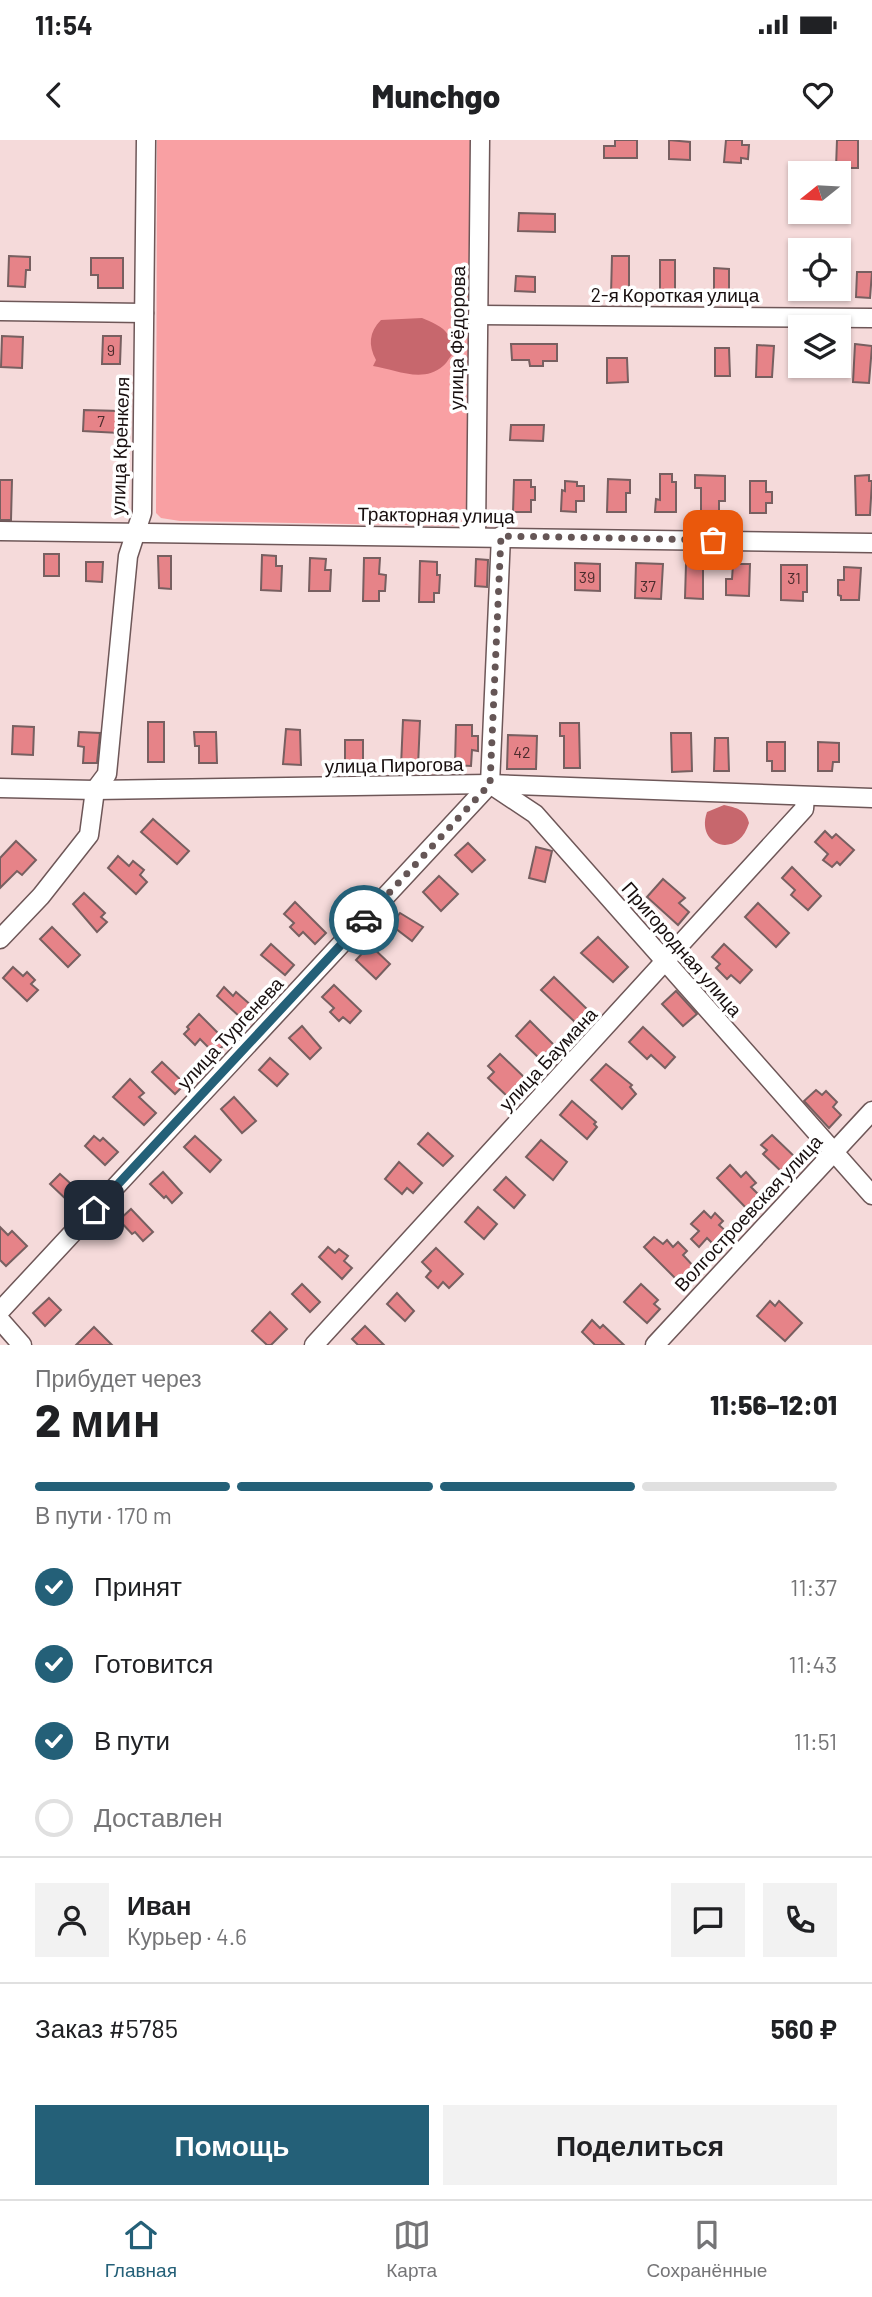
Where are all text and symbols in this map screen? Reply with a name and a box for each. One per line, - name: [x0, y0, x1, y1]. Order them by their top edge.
- text: 11:54: [35, 9, 93, 40]
- icon: back: [35, 76, 73, 114]
- text: Munchgo: [372, 76, 500, 114]
- icon: heart: [799, 76, 837, 114]
- north arrow: [788, 161, 850, 224]
- map controls: [788, 161, 851, 378]
- button: locate: [788, 238, 851, 301]
- street label: улица Фёдорова: [444, 265, 469, 410]
- street label: 2-я Короткая улица: [591, 283, 760, 306]
- button: layers: [788, 315, 851, 378]
- house number: 9: [107, 340, 115, 359]
- street label: улица Кренкеля: [106, 376, 133, 516]
- house number: 7: [97, 411, 105, 430]
- street label: Тракторная улица: [357, 502, 515, 527]
- pin: [683, 510, 743, 570]
- icon: bag: [694, 521, 732, 559]
- house number: 39: [579, 567, 595, 586]
- house number: 31: [787, 568, 801, 587]
- house number: 37: [640, 576, 656, 595]
- house number: 42: [513, 742, 531, 761]
- street label: улица Пирогова: [324, 752, 464, 777]
- street label: Пригородная улица: [618, 877, 747, 1021]
- courier: [329, 885, 399, 955]
- icon: car: [345, 901, 383, 939]
- street label: улица Тургенева: [172, 971, 288, 1094]
- street label: улица Баумана: [494, 1002, 602, 1115]
- street label: Волгостроевская улица: [669, 1129, 827, 1296]
- pin: [64, 1180, 124, 1240]
- icon: home: [75, 1191, 113, 1229]
- text: Прибудет через: [35, 1364, 202, 1392]
- text: 11:56–12:01: [710, 1389, 837, 1420]
- text: 2 мин: [35, 1391, 160, 1446]
- text: В пути · 170 m: [35, 1501, 172, 1529]
- icon: check: [35, 1568, 73, 1606]
- text: Принят: [94, 1570, 182, 1601]
- text: 11:37: [790, 1573, 837, 1601]
- icon: check: [35, 1645, 73, 1683]
- text: Готовится: [94, 1647, 213, 1678]
- text: 11:43: [789, 1650, 837, 1678]
- icon: check: [35, 1722, 73, 1760]
- text: В пути: [94, 1724, 170, 1755]
- text: 11:51: [794, 1727, 837, 1755]
- text: Доставлен: [94, 1801, 223, 1832]
- button: person: [35, 1883, 109, 1957]
- button: chat: [671, 1883, 745, 1957]
- button: phone: [763, 1883, 837, 1957]
- text: Иван: [127, 1889, 192, 1920]
- text: Курьер · 4.6: [127, 1922, 247, 1950]
- text: Заказ #5785: [35, 2012, 178, 2043]
- text: 560 ₽: [771, 2013, 837, 2044]
- button: Помощь: [35, 2105, 429, 2185]
- button: Поделиться: [443, 2105, 837, 2185]
- tab: Главная: [105, 2216, 177, 2282]
- tab: Карта: [386, 2216, 437, 2282]
- tab: Сохранённые: [646, 2216, 767, 2282]

